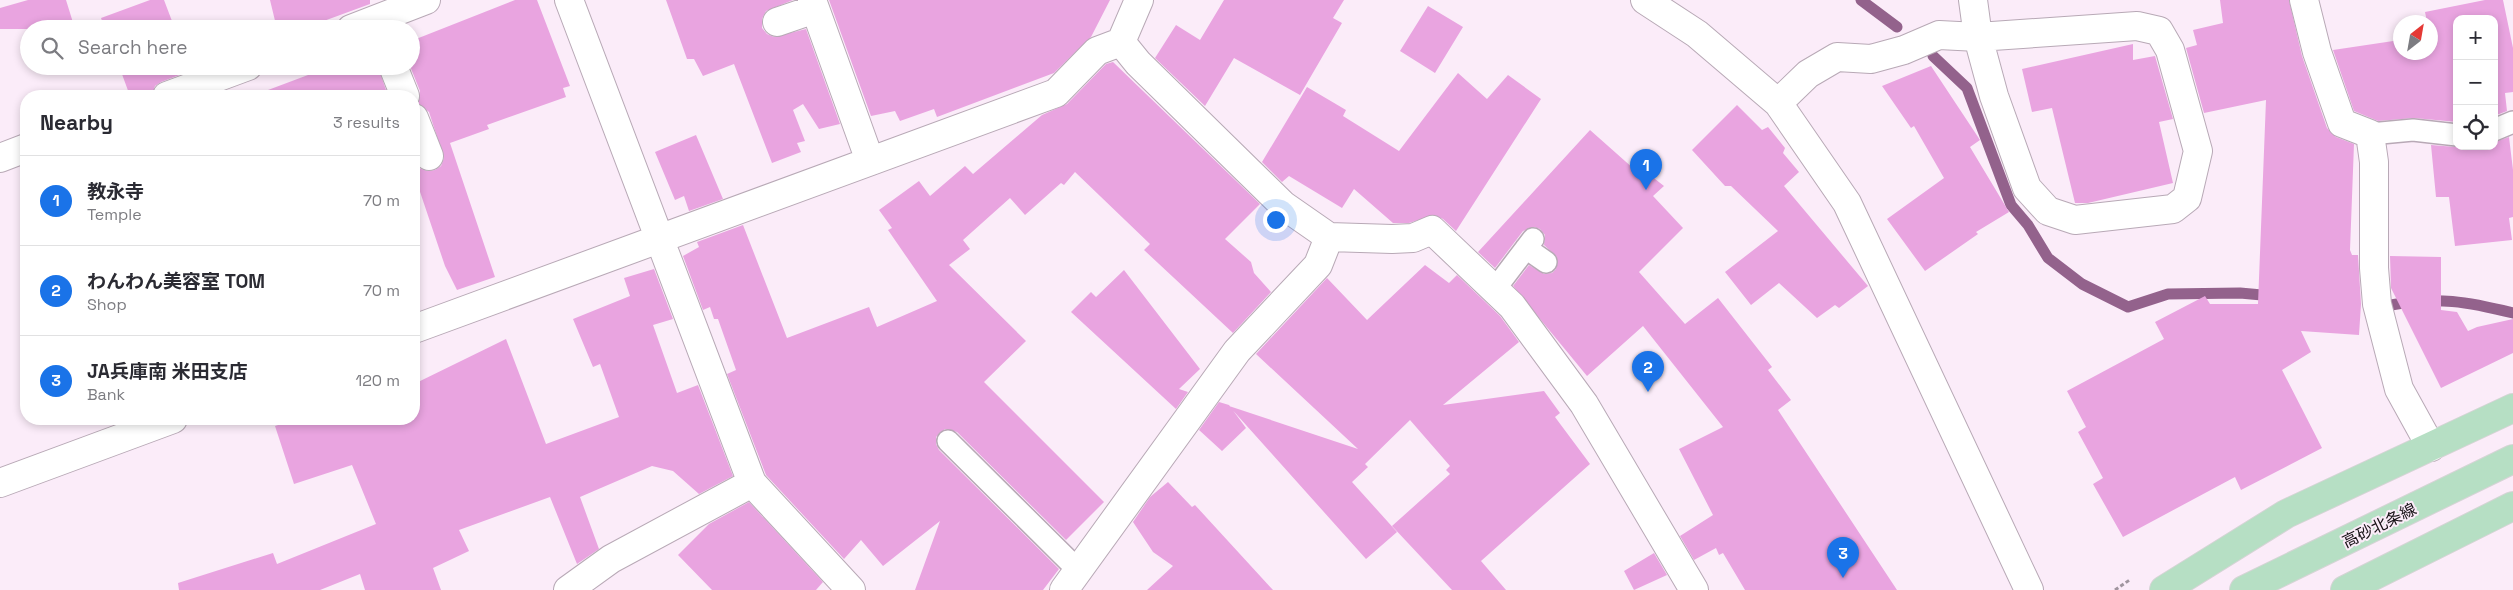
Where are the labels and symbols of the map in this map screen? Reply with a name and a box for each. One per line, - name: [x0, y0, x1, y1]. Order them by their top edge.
- north arrow: [2393, 15, 2438, 60]
- pin: 1: [1630, 149, 1662, 190]
- your location: [1263, 207, 1289, 233]
- pin: 2: [1632, 351, 1664, 392]
- street label: 高砂北条線: [2339, 498, 2420, 552]
- pin: 3: [1827, 537, 1859, 578]

